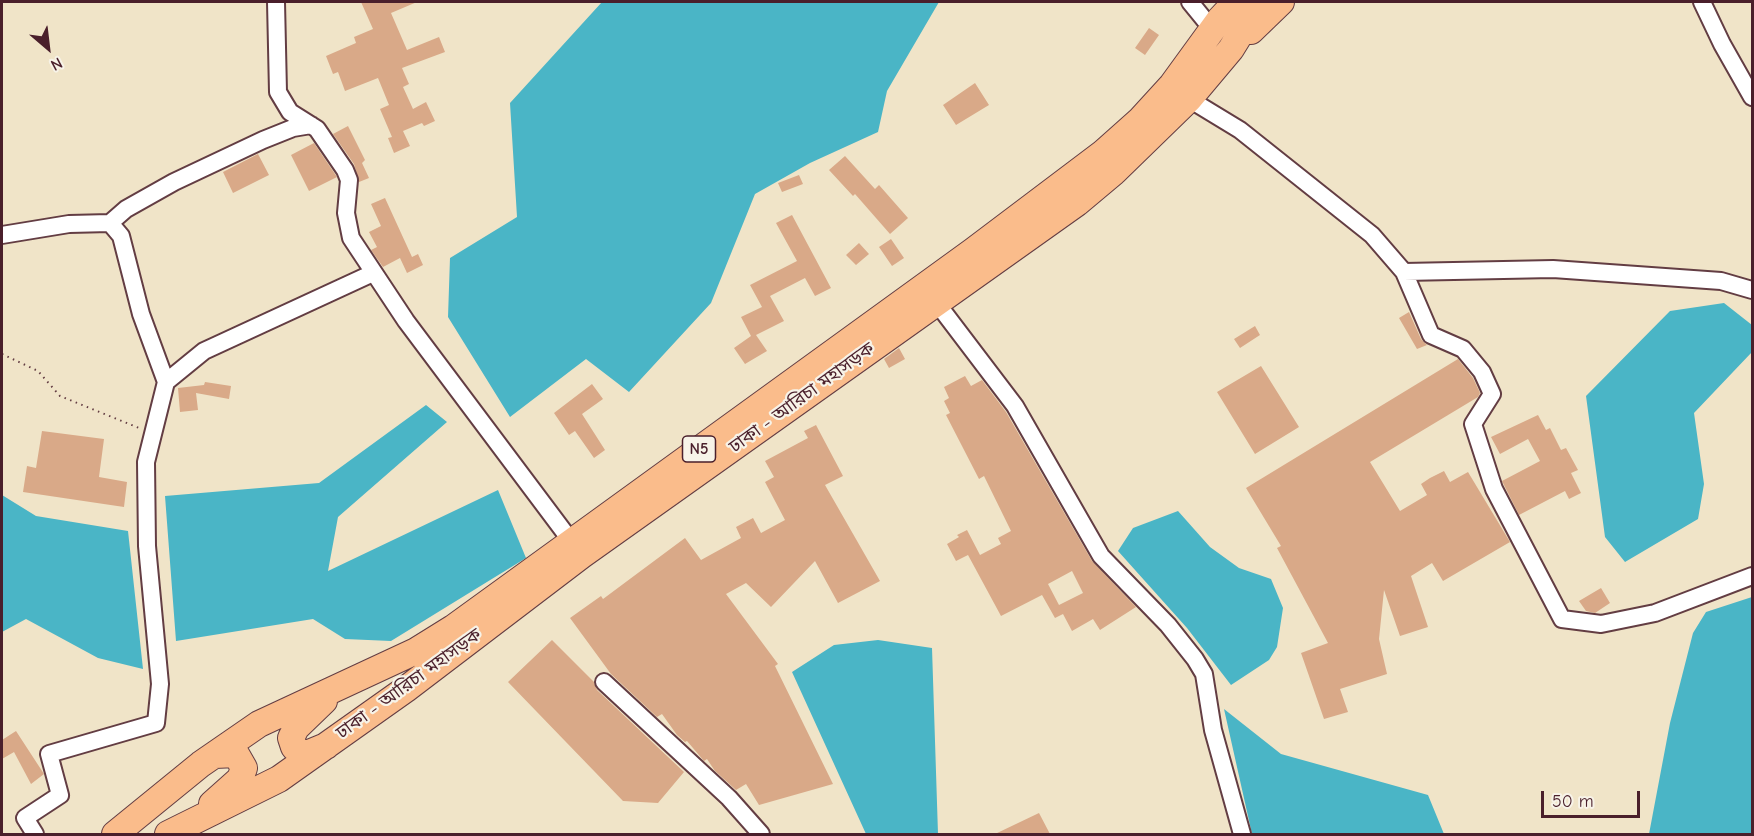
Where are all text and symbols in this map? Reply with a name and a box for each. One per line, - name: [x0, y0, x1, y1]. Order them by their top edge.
- north arrow: [18, 18, 78, 78]
- text: N: [48, 53, 65, 74]
- street label: ঢাকা - আরিচা মহাসড়ক: [725, 338, 879, 458]
- road number: N5: [682, 436, 716, 462]
- street label: ঢাকা - আরিচা মহাসড়ক: [332, 624, 486, 744]
- scale bar: [1544, 779, 1643, 817]
- text: 50 m: [1552, 791, 1594, 812]

